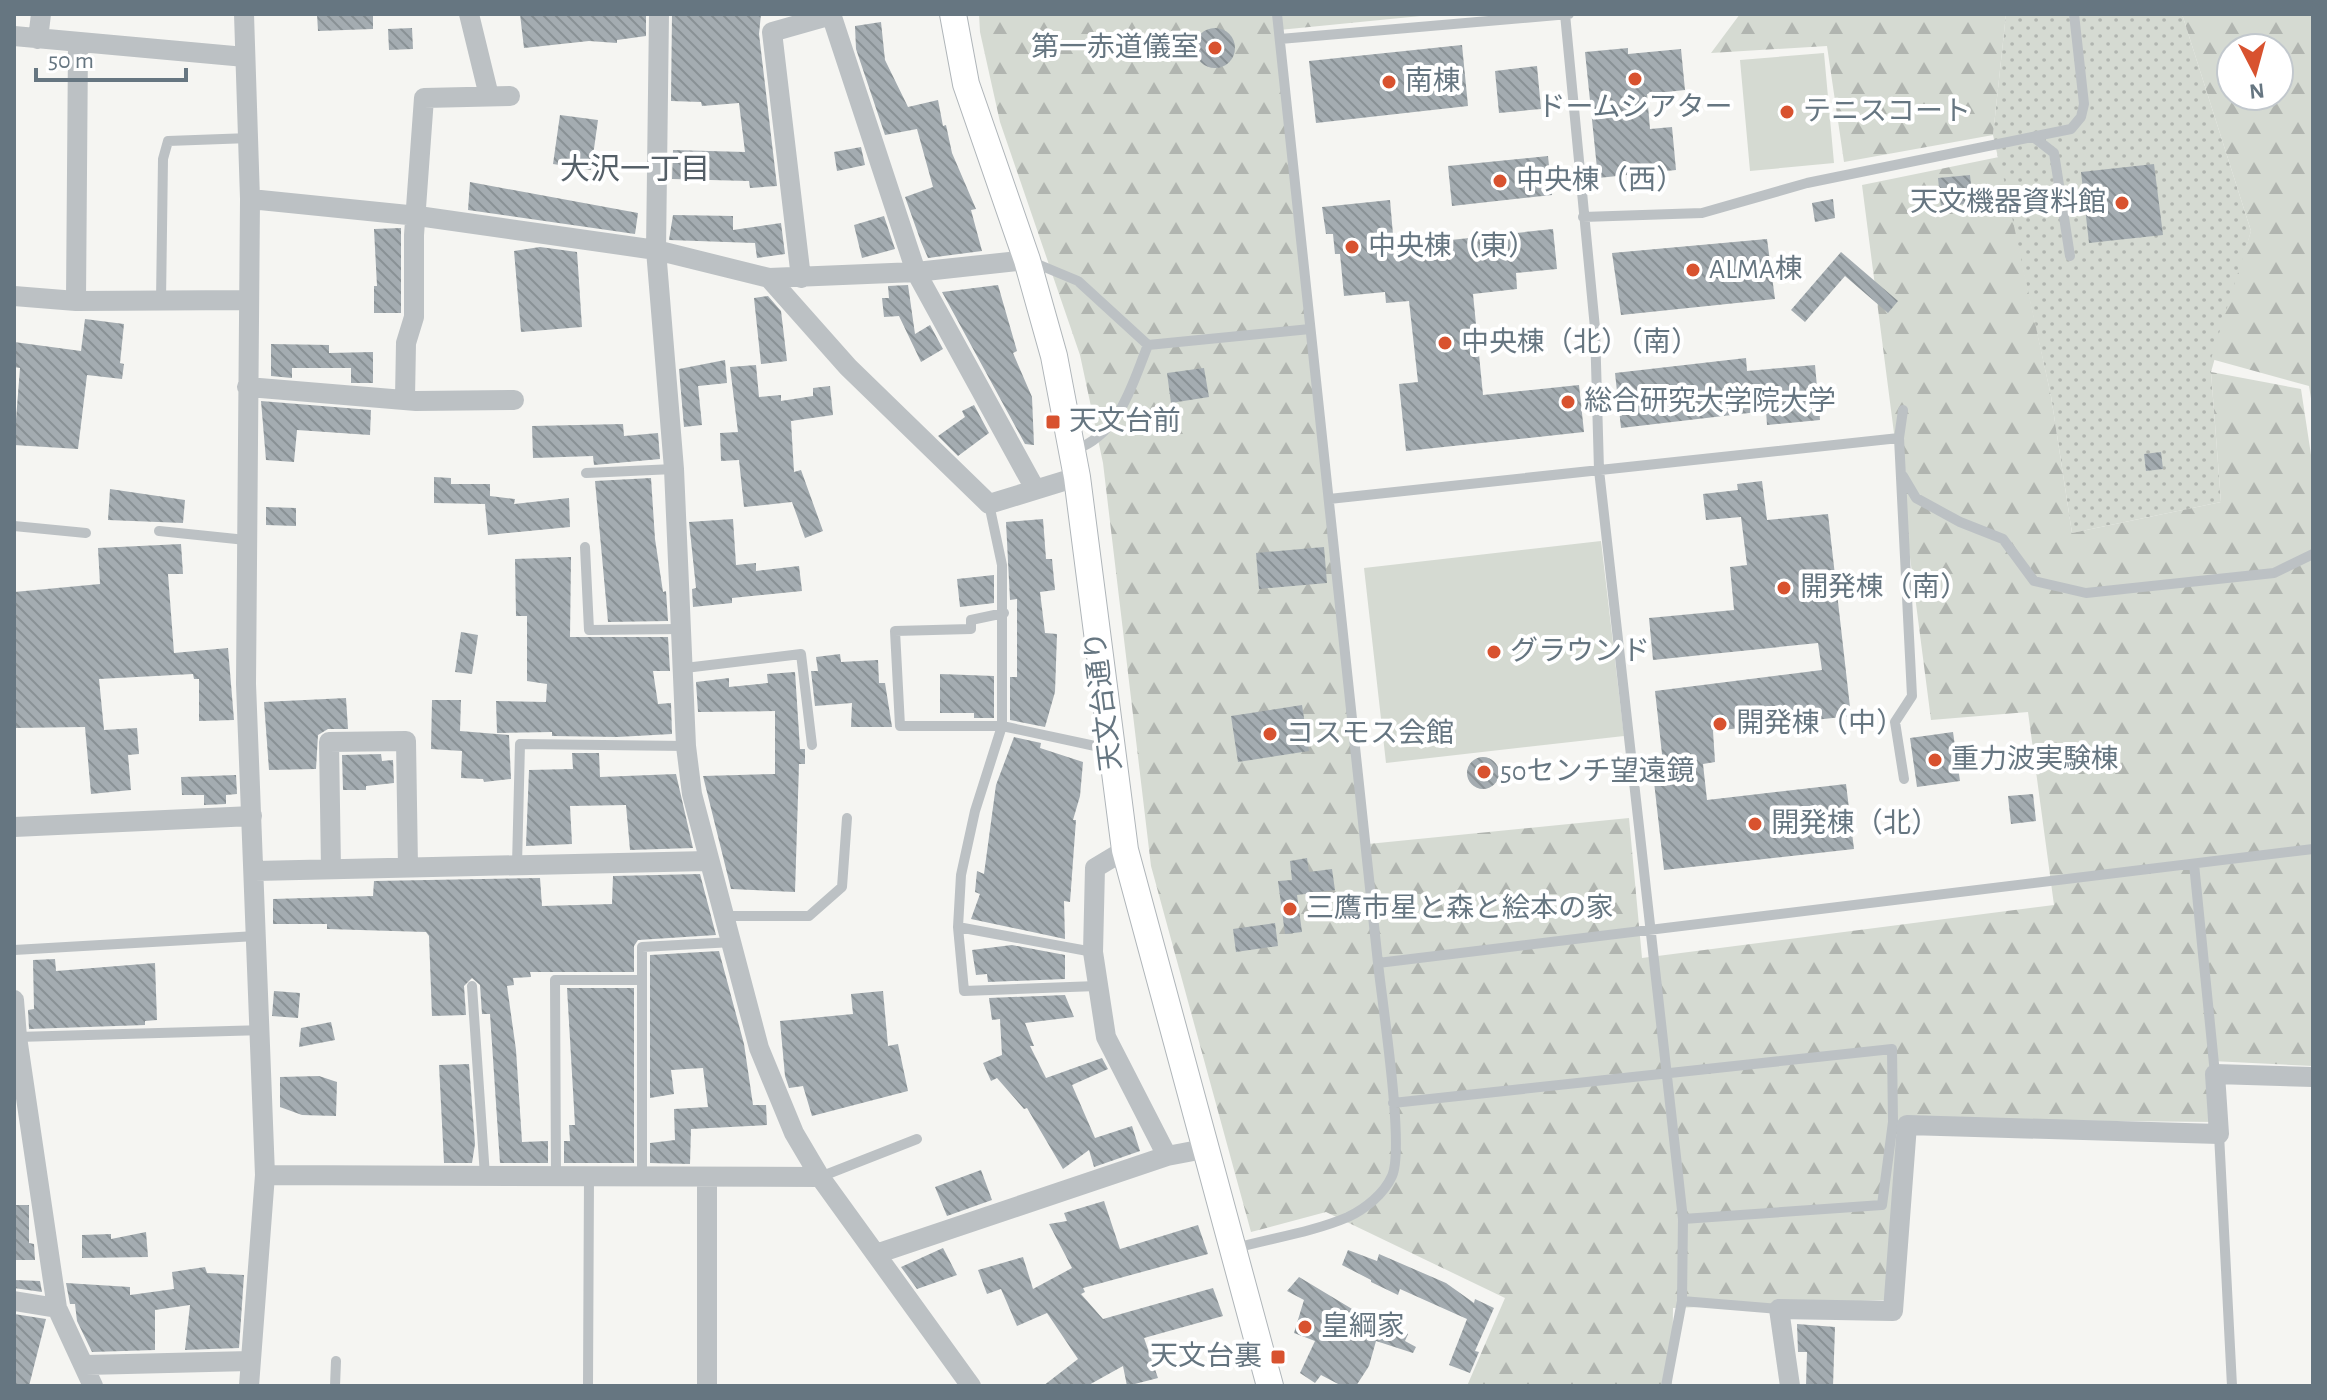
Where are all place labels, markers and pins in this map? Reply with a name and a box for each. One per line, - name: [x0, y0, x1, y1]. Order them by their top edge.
- place label: 第一赤道儀室: [1031, 32, 1199, 62]
- marker: 第一赤道儀室: [1206, 39, 1224, 57]
- place label: 南棟: [1405, 66, 1461, 96]
- marker: ドームシアター: [1626, 70, 1644, 88]
- marker: 南棟: [1380, 73, 1398, 91]
- place label: ドームシアター: [1537, 93, 1733, 122]
- place label: テニスコート: [1803, 98, 1971, 126]
- marker: テニスコート: [1778, 103, 1796, 121]
- place label: 中央棟（西）: [1516, 165, 1684, 195]
- marker: 中央棟（西）: [1491, 172, 1509, 190]
- place label: 天文機器資料館: [1910, 187, 2106, 217]
- marker: 天文機器資料館: [2113, 194, 2131, 212]
- place label: 中央棟（東）: [1368, 231, 1536, 261]
- marker: 中央棟（東）: [1343, 238, 1361, 256]
- place label: ALMA棟: [1709, 254, 1803, 284]
- marker: ALMA棟: [1684, 261, 1702, 279]
- place label: 中央棟（北）（南）: [1461, 327, 1699, 357]
- marker: 中央棟（北）（南）: [1436, 334, 1454, 352]
- place label: 総合研究大学院大学: [1584, 386, 1836, 416]
- marker: 総合研究大学院大学: [1559, 393, 1577, 411]
- place label: 天文台前: [1069, 406, 1181, 436]
- marker: 天文台前: [1044, 413, 1062, 431]
- place label: 開発棟（南）: [1800, 572, 1968, 602]
- marker: 開発棟（南）: [1775, 579, 1793, 597]
- place label: グラウンド: [1510, 636, 1650, 666]
- marker: グラウンド: [1485, 643, 1503, 661]
- place label: 開発棟（中）: [1736, 708, 1904, 738]
- marker: 開発棟（中）: [1711, 715, 1729, 733]
- place label: コスモス会館: [1286, 718, 1454, 748]
- marker: コスモス会館: [1261, 725, 1279, 743]
- place label: 重力波実験棟: [1951, 744, 2119, 774]
- marker: 重力波実験棟: [1926, 751, 1944, 769]
- place label: 50センチ望遠鏡: [1500, 756, 1695, 786]
- marker: 50センチ望遠鏡: [1475, 763, 1493, 781]
- place label: 開発棟（北）: [1771, 808, 1939, 838]
- marker: 開発棟（北）: [1746, 815, 1764, 833]
- place label: 三鷹市星と森と絵本の家: [1306, 893, 1614, 923]
- marker: 三鷹市星と森と絵本の家: [1281, 900, 1299, 918]
- place label: 皇綱家: [1321, 1311, 1405, 1341]
- marker: 皇綱家: [1296, 1318, 1314, 1336]
- place label: 天文台裏: [1150, 1341, 1262, 1371]
- marker: 天文台裏: [1269, 1348, 1287, 1366]

